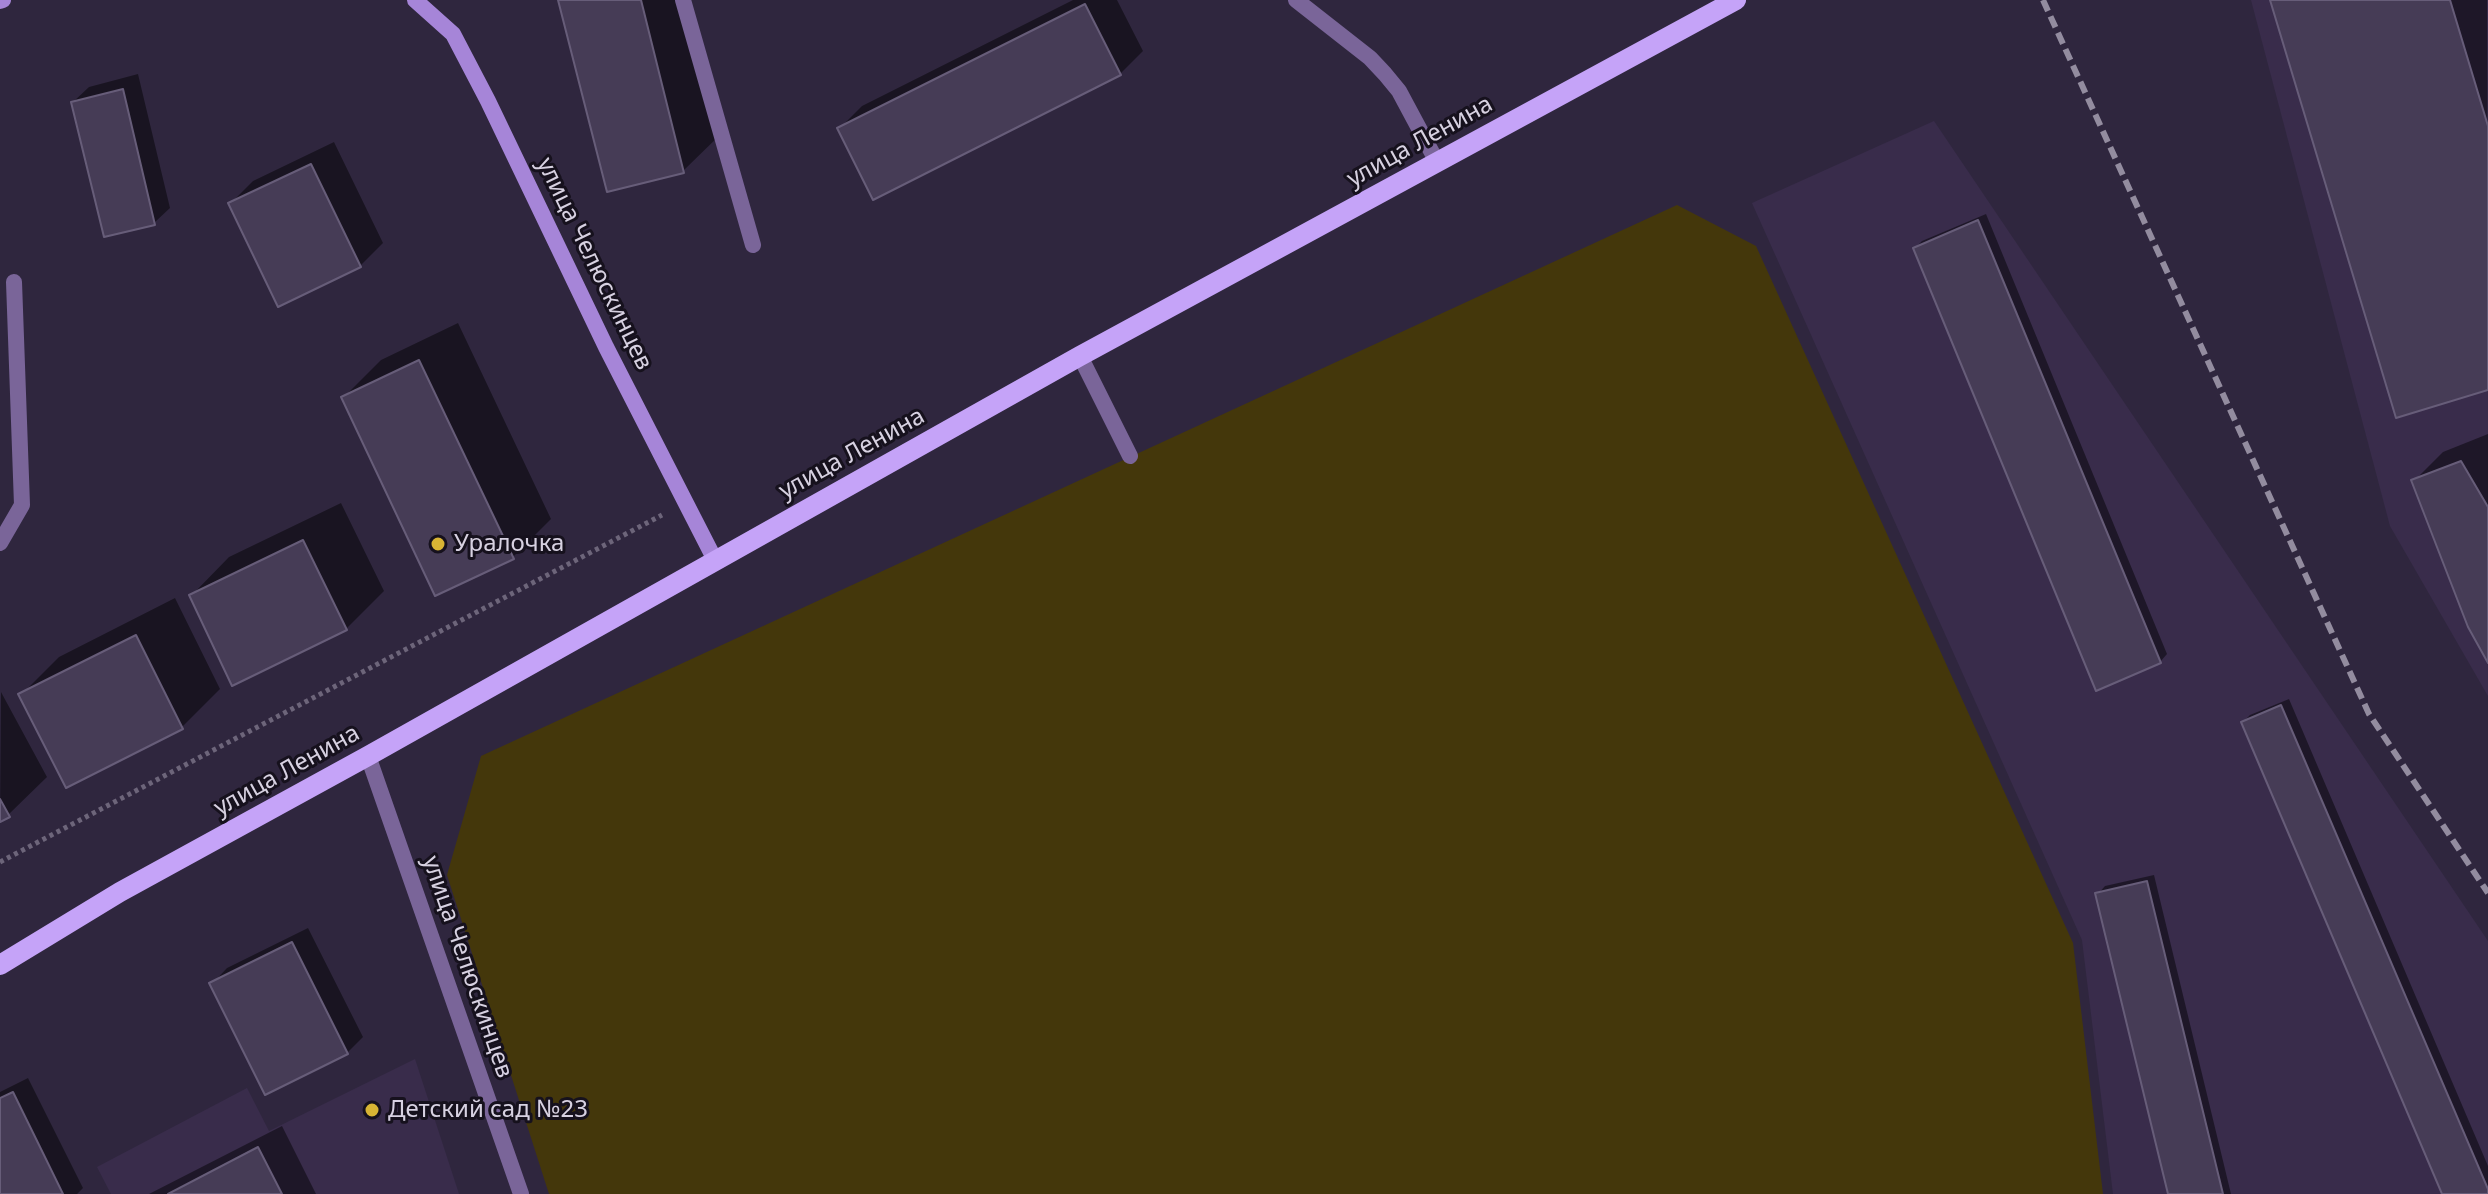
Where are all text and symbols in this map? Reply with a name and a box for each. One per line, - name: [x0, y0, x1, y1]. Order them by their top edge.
- street label: улица Ленина: [1342, 90, 1498, 194]
- street label: улица Челюскинцев: [530, 153, 658, 375]
- street label: улица Ленина: [774, 402, 930, 506]
- place label: Уралочка: [454, 530, 564, 558]
- marker: Уралочка: [429, 535, 447, 553]
- street label: улица Ленина: [209, 719, 365, 823]
- street label: улица Челюскинцев: [416, 852, 518, 1082]
- place label: Детский сад №23: [388, 1096, 588, 1124]
- marker: Детский сад №23: [363, 1101, 381, 1119]

